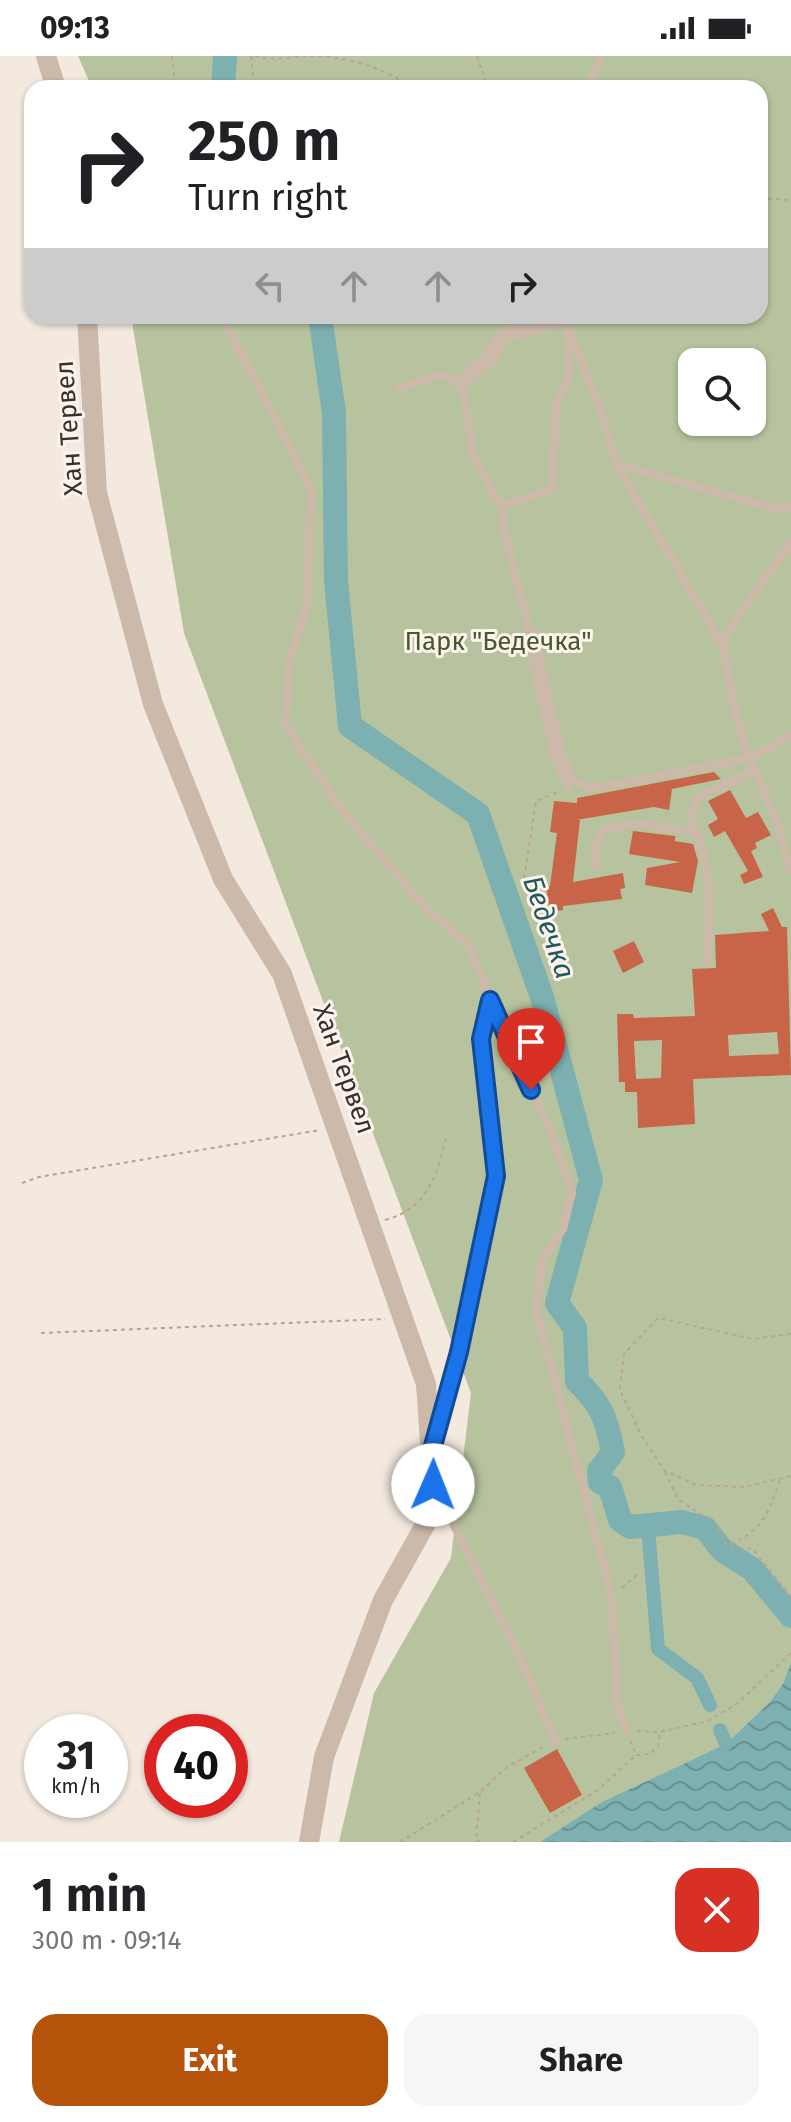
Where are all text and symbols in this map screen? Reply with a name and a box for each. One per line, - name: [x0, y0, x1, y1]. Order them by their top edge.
- text: 09:13: [40, 10, 110, 46]
- text: 250 m: [188, 108, 340, 175]
- icon: right: [56, 112, 160, 216]
- text: Turn right: [188, 176, 348, 220]
- icon: left: [248, 264, 292, 308]
- icon: ahead: [332, 264, 376, 308]
- icon: ahead: [416, 264, 460, 308]
- icon: right: [500, 264, 544, 308]
- map controls: [678, 348, 766, 436]
- button: search: [678, 348, 766, 436]
- street label: Хан Тервел: [49, 359, 89, 497]
- park label: Парк "Бедечка": [404, 626, 592, 657]
- water label: Бедечка: [516, 871, 582, 983]
- street label: Хан Тервел: [306, 1000, 382, 1138]
- pin: [497, 1008, 565, 1090]
- icon: arrive: [509, 1020, 553, 1064]
- position arrow: [391, 1443, 475, 1527]
- speed limit sign: 40: [144, 1714, 248, 1818]
- text: 31: [57, 1732, 95, 1780]
- text: km/h: [51, 1774, 101, 1798]
- text: 1 min: [32, 1866, 147, 1924]
- button: close: [675, 1868, 759, 1952]
- text: 300 m · 09:14: [32, 1925, 181, 1956]
- button: Exit: [32, 2014, 388, 2106]
- button: Share: [404, 2014, 759, 2106]

